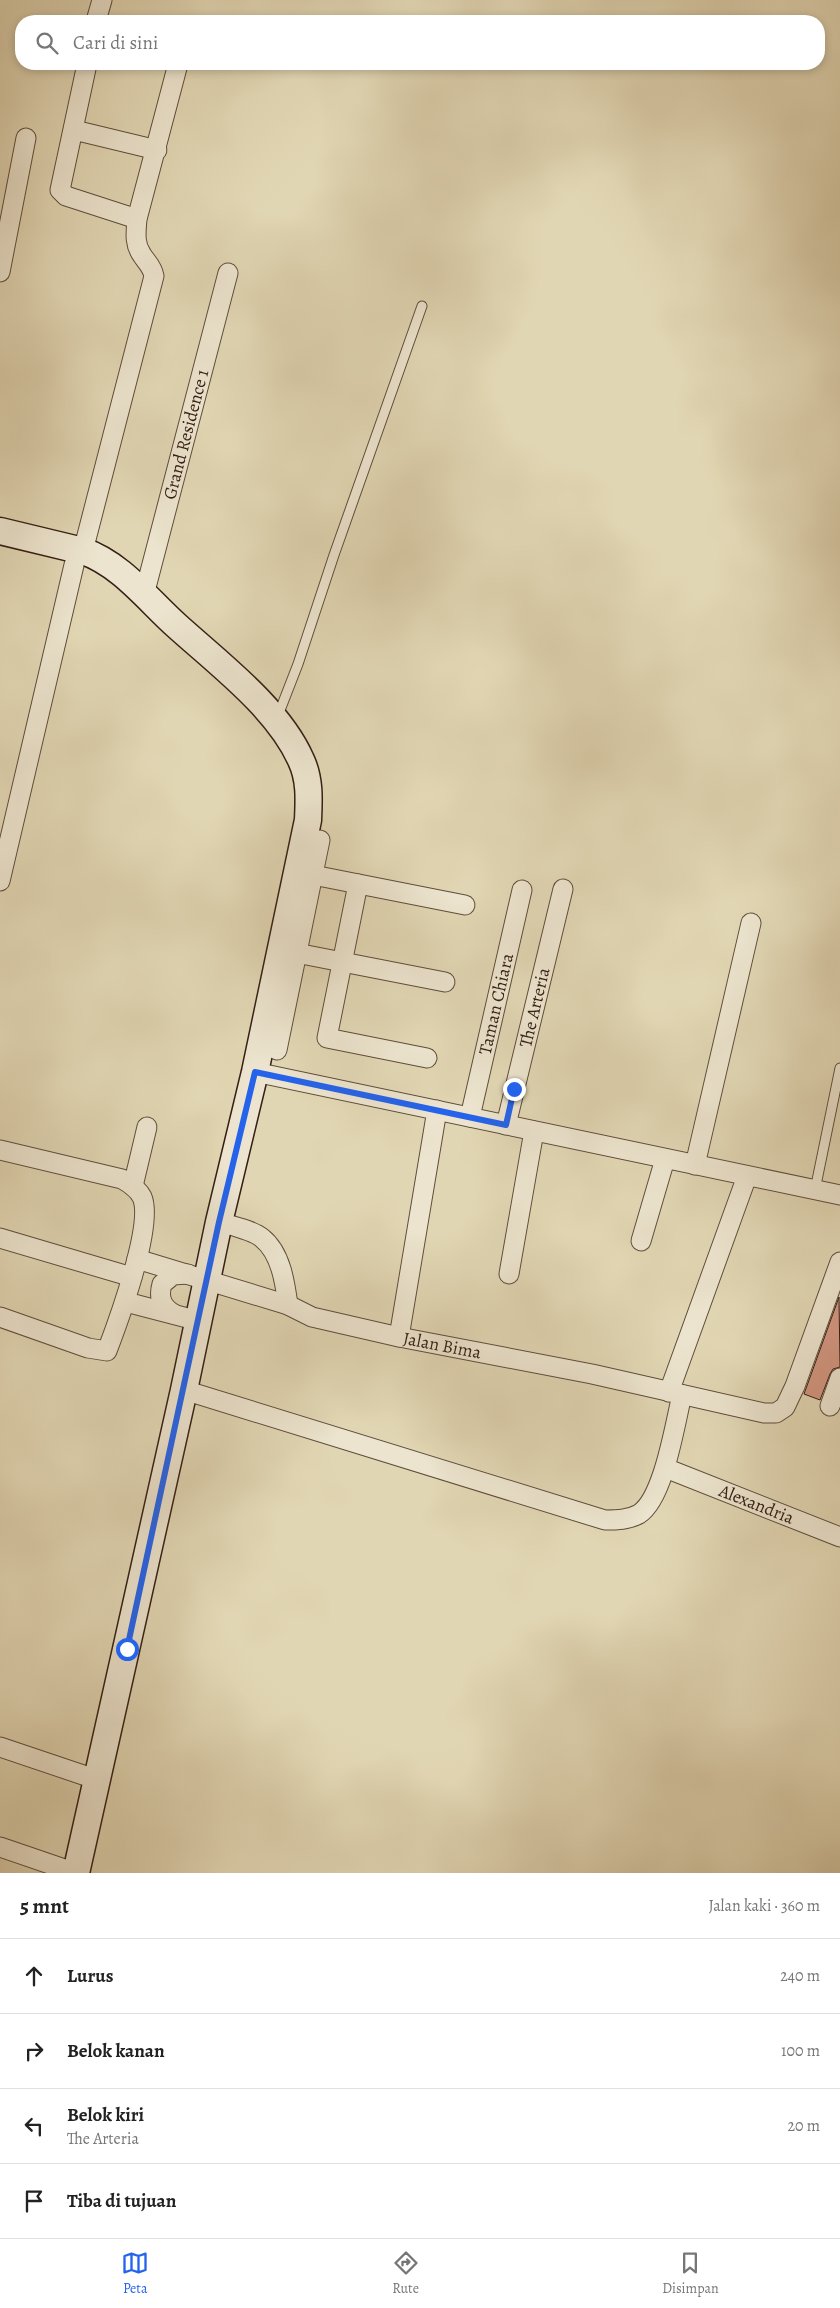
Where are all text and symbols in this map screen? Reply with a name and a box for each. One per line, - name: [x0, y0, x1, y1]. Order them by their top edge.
- search box: [15, 15, 825, 70]
- icon: search: [33, 29, 61, 57]
- text: Cari di sini: [73, 30, 158, 56]
- street label: Grand Residence 1: [157, 367, 214, 502]
- street label: Taman Chiara: [473, 950, 519, 1057]
- street label: The Arteria: [513, 965, 556, 1050]
- route end: [503, 1078, 526, 1101]
- street label: Jalan Bima: [401, 1326, 484, 1365]
- street label: Alexandria: [715, 1478, 798, 1530]
- route start: [116, 1638, 139, 1661]
- text: 5 mnt: [20, 1892, 69, 1920]
- text: Jalan kaki · 360 m: [708, 1895, 820, 1917]
- icon: ahead: [20, 1962, 48, 1990]
- text: Lurus: [67, 1963, 113, 1989]
- text: 240 m: [780, 1965, 820, 1987]
- icon: right: [20, 2037, 48, 2065]
- text: Belok kanan: [67, 2038, 165, 2064]
- text: 100 m: [781, 2040, 820, 2062]
- text: Belok kiri: [67, 2102, 144, 2128]
- icon: left: [20, 2112, 48, 2140]
- text: 20 m: [787, 2115, 820, 2137]
- text: The Arteria: [67, 2128, 139, 2150]
- icon: arrive: [20, 2187, 48, 2215]
- text: Tiba di tujuan: [67, 2188, 176, 2214]
- tab: Peta: [121, 2249, 149, 2298]
- tab: Rute: [392, 2249, 420, 2298]
- tab: Disimpan: [662, 2249, 719, 2298]

